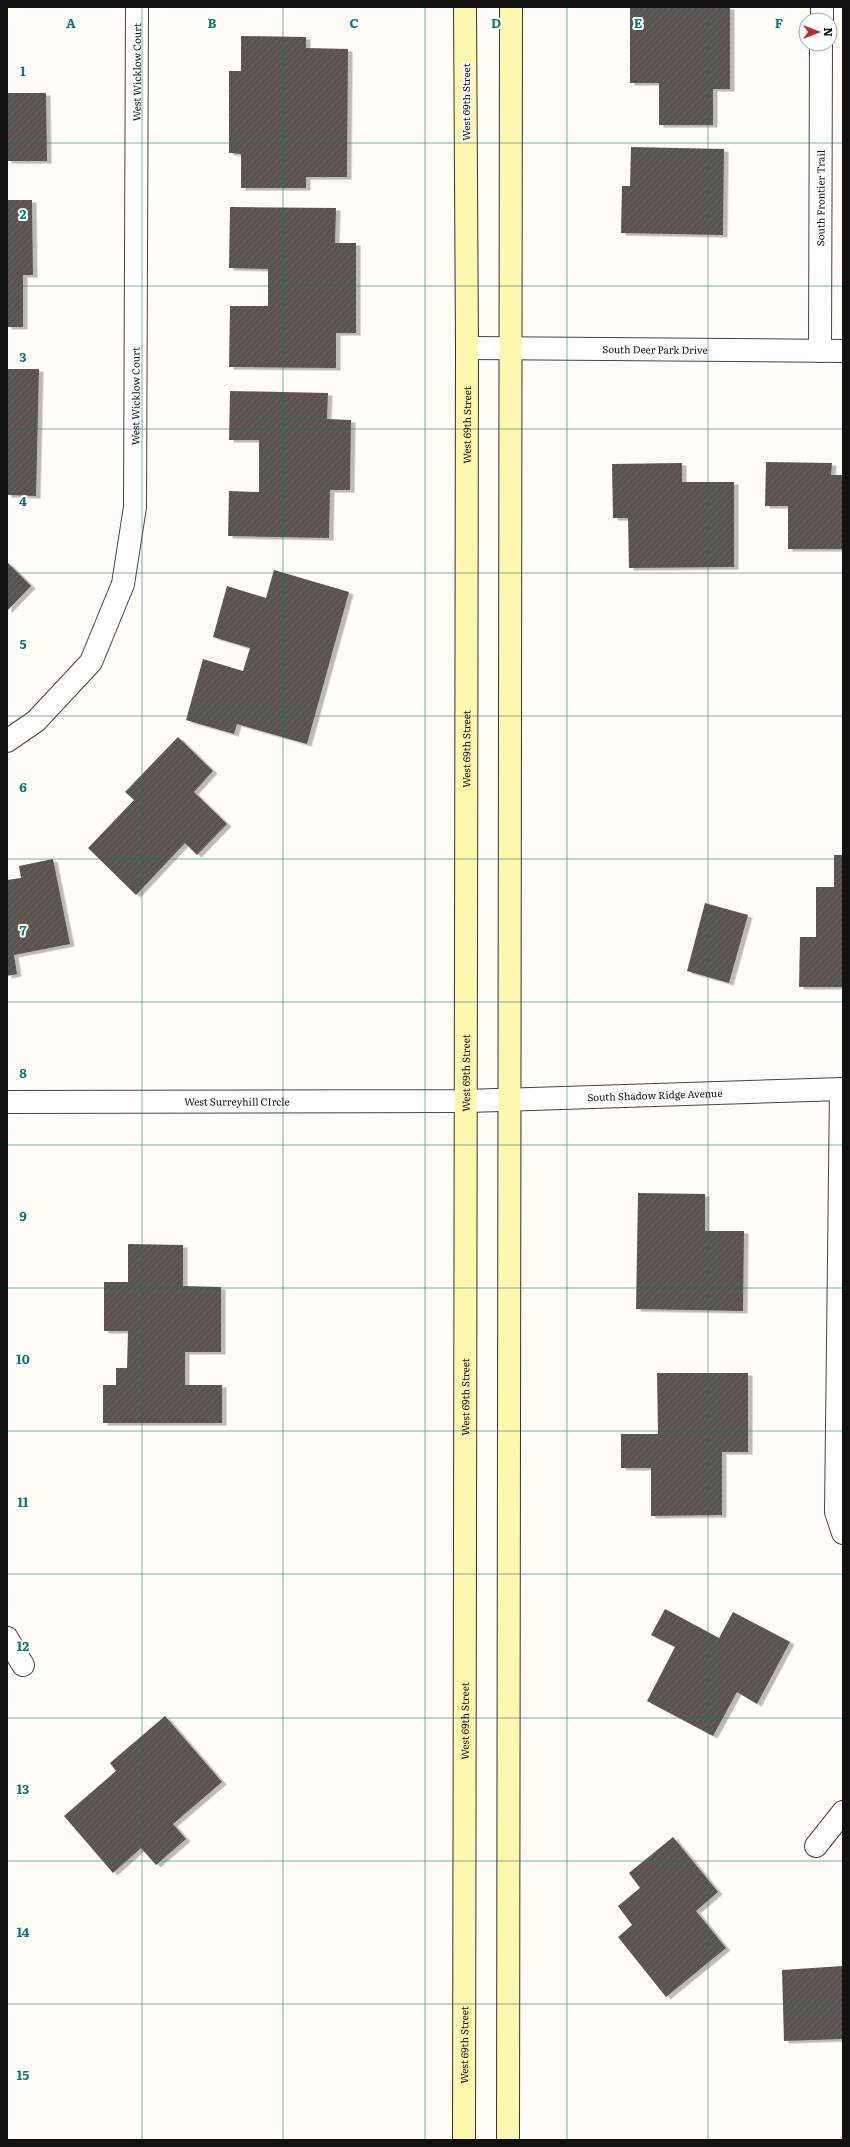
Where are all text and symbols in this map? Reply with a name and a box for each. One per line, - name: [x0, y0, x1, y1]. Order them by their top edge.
- north arrow: [798, 12, 838, 52]
- text: A: [66, 13, 76, 32]
- text: B: [208, 13, 217, 32]
- text: C: [349, 13, 359, 32]
- text: D: [491, 13, 501, 32]
- text: E: [634, 13, 643, 32]
- text: F: [775, 13, 783, 32]
- street label: West Wicklow Court: [129, 23, 144, 121]
- text: N: [821, 27, 837, 37]
- text: 1: [20, 61, 26, 80]
- street label: West 69th Street: [458, 63, 473, 141]
- street label: South Frontier Trail: [812, 149, 828, 246]
- text: 2: [20, 204, 27, 223]
- street label: South Deer Park Drive: [602, 341, 708, 357]
- text: 3: [19, 347, 27, 366]
- street label: West Wicklow Court: [127, 347, 143, 445]
- street label: West 69th Street: [459, 386, 474, 464]
- text: 4: [19, 491, 27, 510]
- text: 5: [19, 634, 27, 653]
- street label: West 69th Street: [458, 710, 473, 788]
- text: 6: [19, 777, 27, 796]
- text: 7: [19, 920, 27, 939]
- street label: West 69th Street: [458, 1034, 473, 1112]
- text: 8: [19, 1063, 27, 1082]
- street label: South Shadow Ridge Avenue: [587, 1085, 723, 1104]
- street label: West Surreyhill CIrcle: [184, 1093, 290, 1109]
- text: 9: [19, 1206, 27, 1225]
- text: 10: [16, 1349, 30, 1368]
- street label: West 69th Street: [457, 1358, 472, 1436]
- text: 11: [18, 1492, 29, 1511]
- text: 12: [17, 1636, 29, 1655]
- street label: West 69th Street: [457, 1682, 472, 1760]
- text: 13: [17, 1779, 29, 1798]
- text: 14: [17, 1922, 30, 1941]
- street label: West 69th Street: [456, 2006, 471, 2084]
- text: 15: [17, 2065, 29, 2084]

